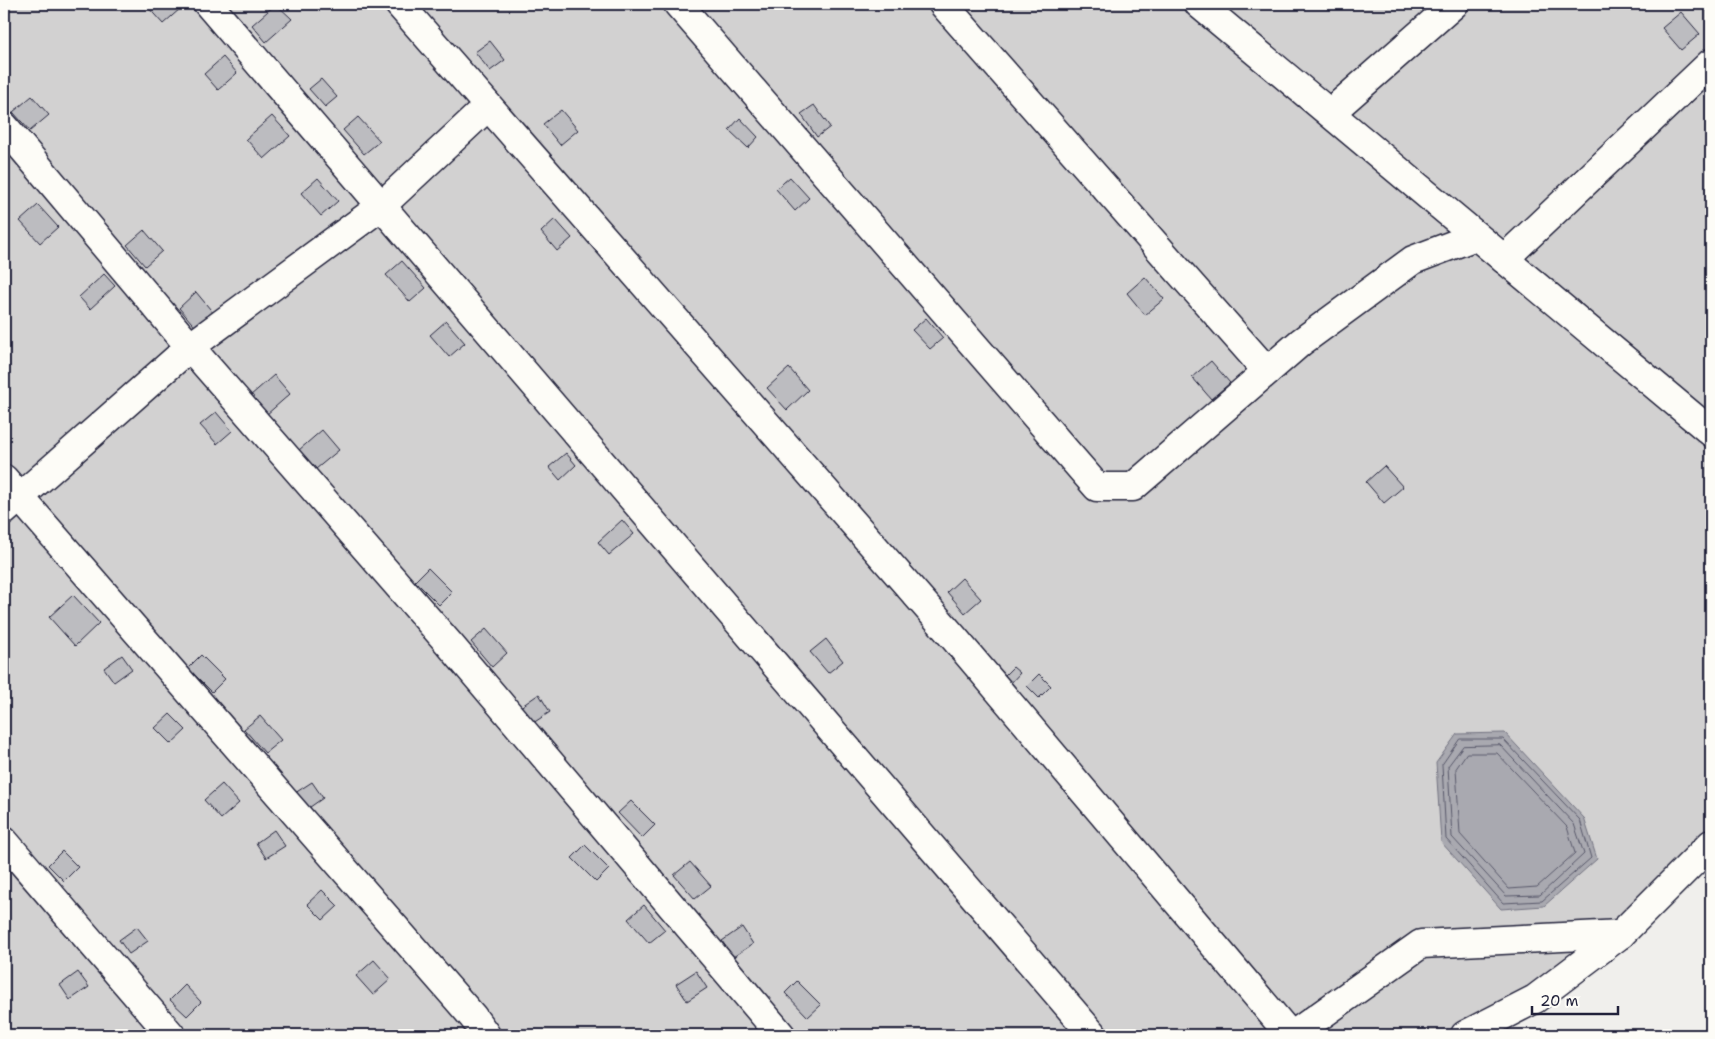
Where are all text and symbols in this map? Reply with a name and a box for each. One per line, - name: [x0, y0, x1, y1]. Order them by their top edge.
- scale bar: [1532, 984, 1619, 1016]
- text: 20 m: [1540, 991, 1579, 1011]

